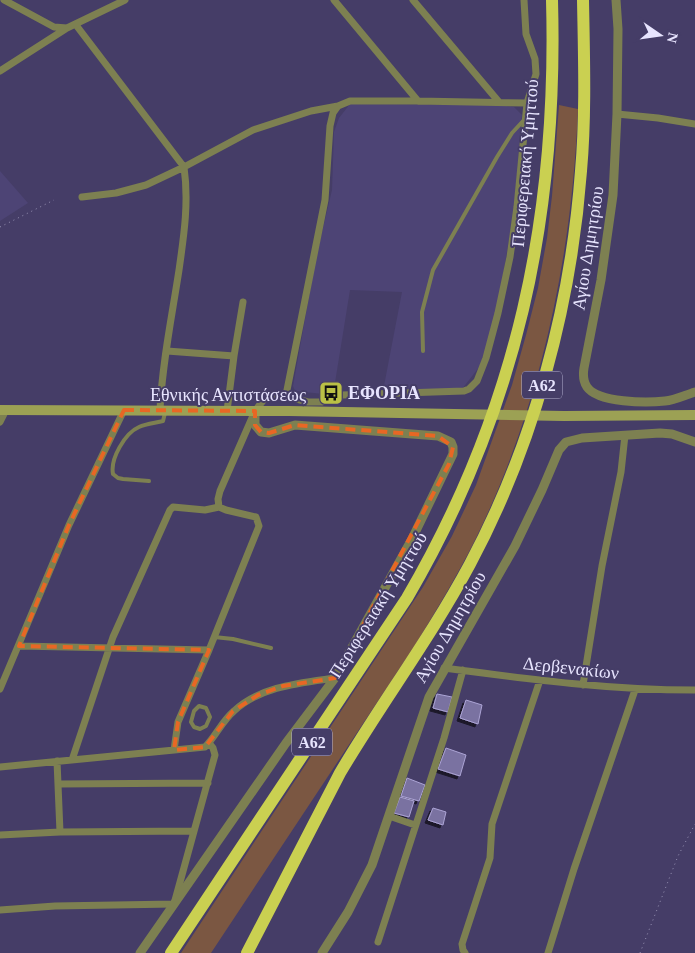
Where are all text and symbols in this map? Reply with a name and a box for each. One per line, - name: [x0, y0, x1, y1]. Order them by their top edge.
- north arrow: [635, 10, 685, 60]
- text: N: [664, 31, 681, 44]
- street label: Περιφερειακή Υμηττού: [508, 78, 542, 248]
- street label: Αγίου Δημητρίου: [568, 185, 608, 311]
- road number: Α62: [522, 372, 562, 398]
- bus stop icon: ΕΦΟΡΙΑ: [318, 380, 344, 406]
- place label: ΕΦΟΡΙΑ: [348, 383, 420, 403]
- street label: Εθνικής Αντιστάσεως: [150, 385, 306, 405]
- street label: Περιφερειακή Υμηττού: [325, 528, 431, 682]
- street label: Αγίου Δημητρίου: [410, 568, 490, 686]
- street label: Δερβενακίων: [522, 653, 620, 683]
- road number: Α62: [292, 729, 332, 756]

